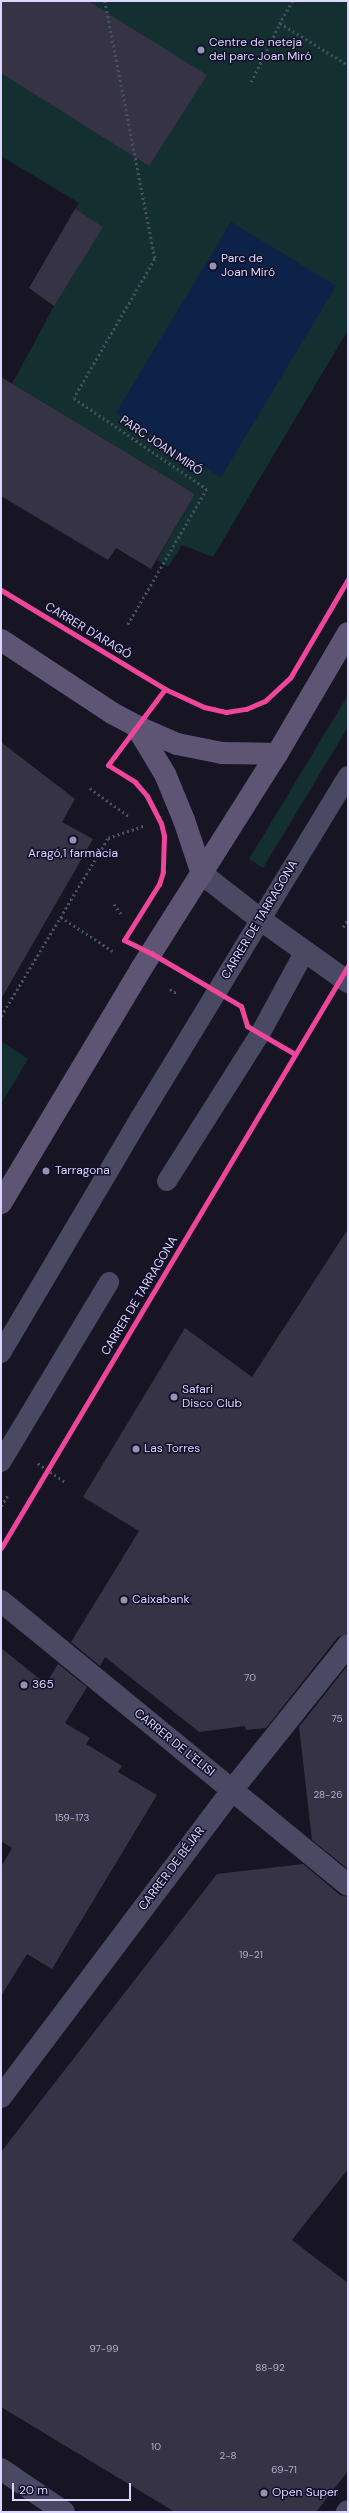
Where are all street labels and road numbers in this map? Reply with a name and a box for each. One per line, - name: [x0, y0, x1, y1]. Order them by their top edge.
- street label: PARC JOAN MIRÓ: [117, 413, 205, 479]
- street label: CARRER D'ARAGÓ: [42, 600, 134, 662]
- street label: CARRER DE TARRAGONA: [219, 858, 301, 982]
- street label: CARRER DE TARRAGONA: [99, 1234, 181, 1358]
- street label: CARRER DE L'ELISI: [131, 1706, 217, 1780]
- street label: CARRER DE BÉJAR: [136, 1824, 208, 1914]

